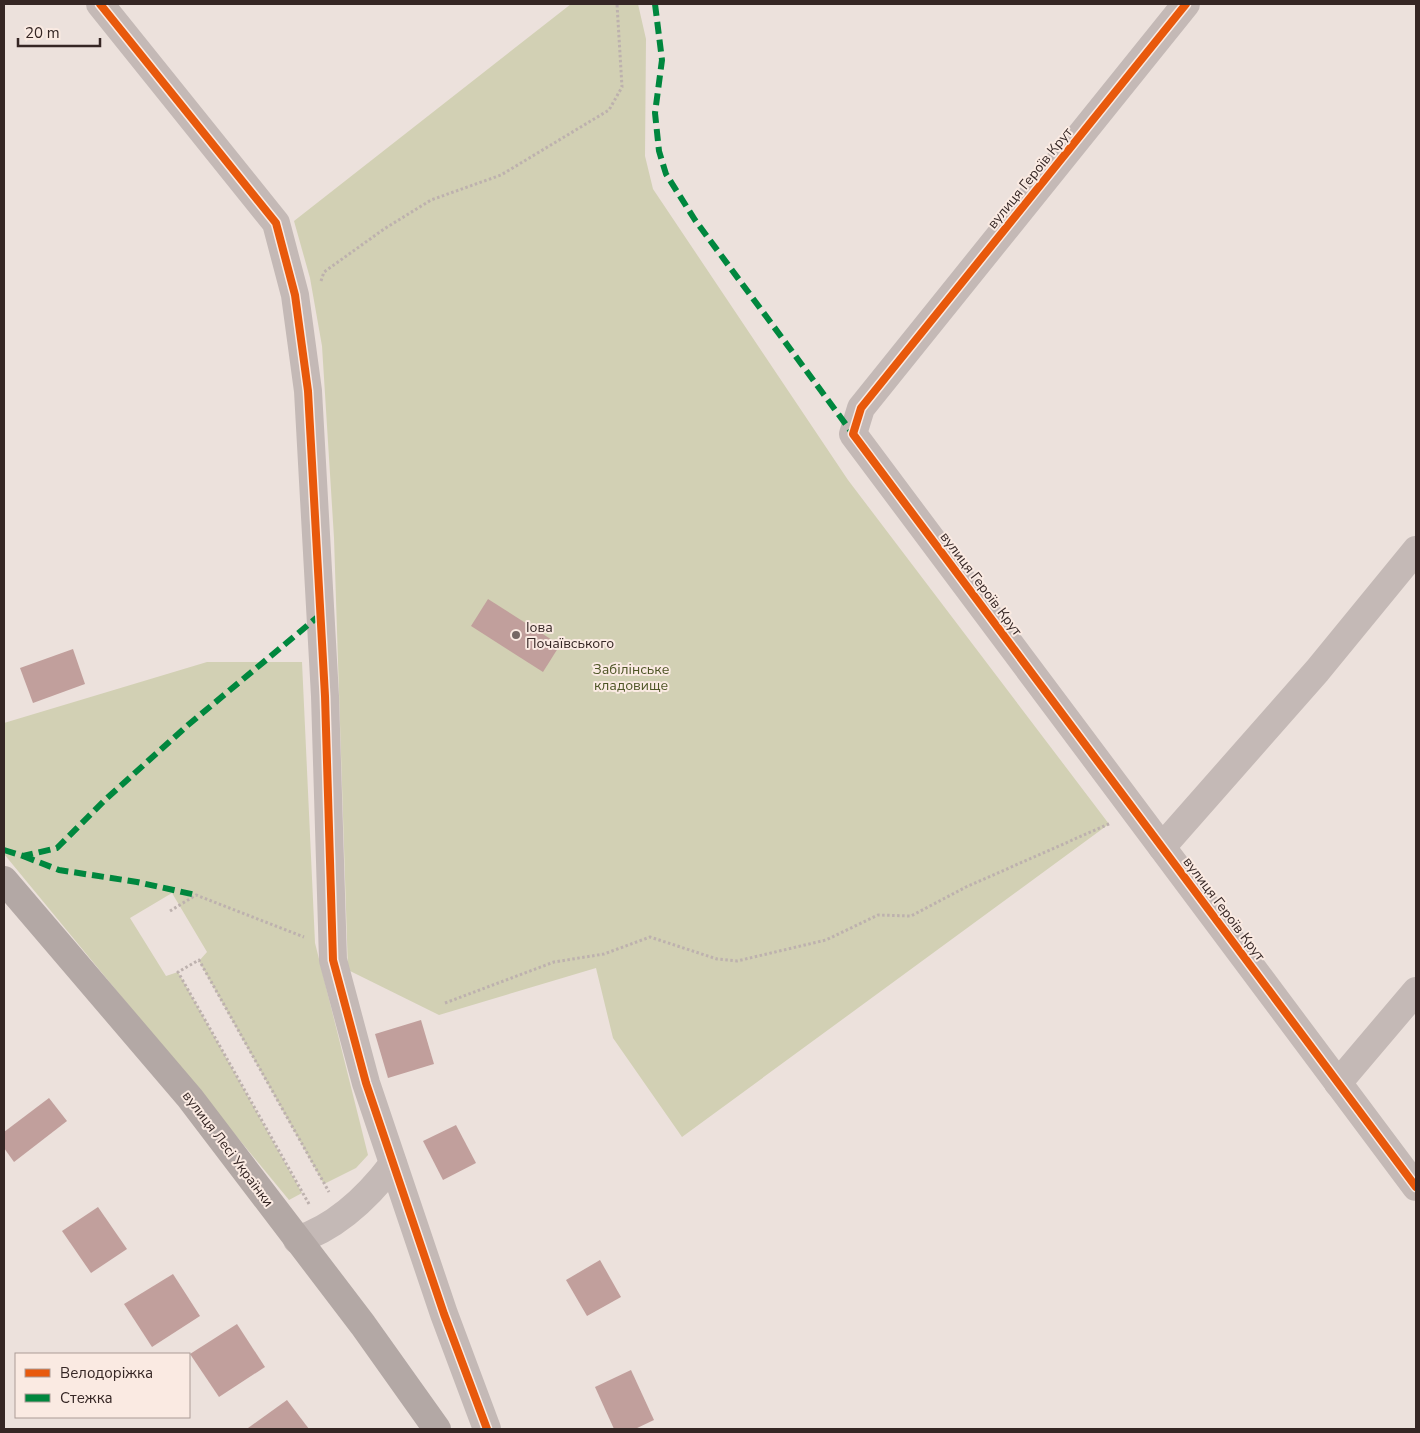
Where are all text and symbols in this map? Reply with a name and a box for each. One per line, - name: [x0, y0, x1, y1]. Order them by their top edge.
- scale bar: [18, 15, 100, 47]
- text: 20 m: [25, 23, 60, 43]
- street label: вулиця Героїв Крут: [983, 123, 1077, 233]
- street label: вулиця Героїв Крут: [936, 528, 1027, 640]
- place label: Іова Почаївського: [526, 618, 614, 653]
- marker: Іова Почаївського: [510, 629, 522, 641]
- park label: Забілінське кладовище: [593, 660, 669, 695]
- street label: вулиця Героїв Крут: [1179, 853, 1270, 965]
- street label: вулиця Лесі Українки: [178, 1087, 278, 1211]
- legend: [15, 1353, 190, 1418]
- text: Велодоріжка: [60, 1363, 153, 1383]
- text: Стежка: [60, 1388, 113, 1408]

